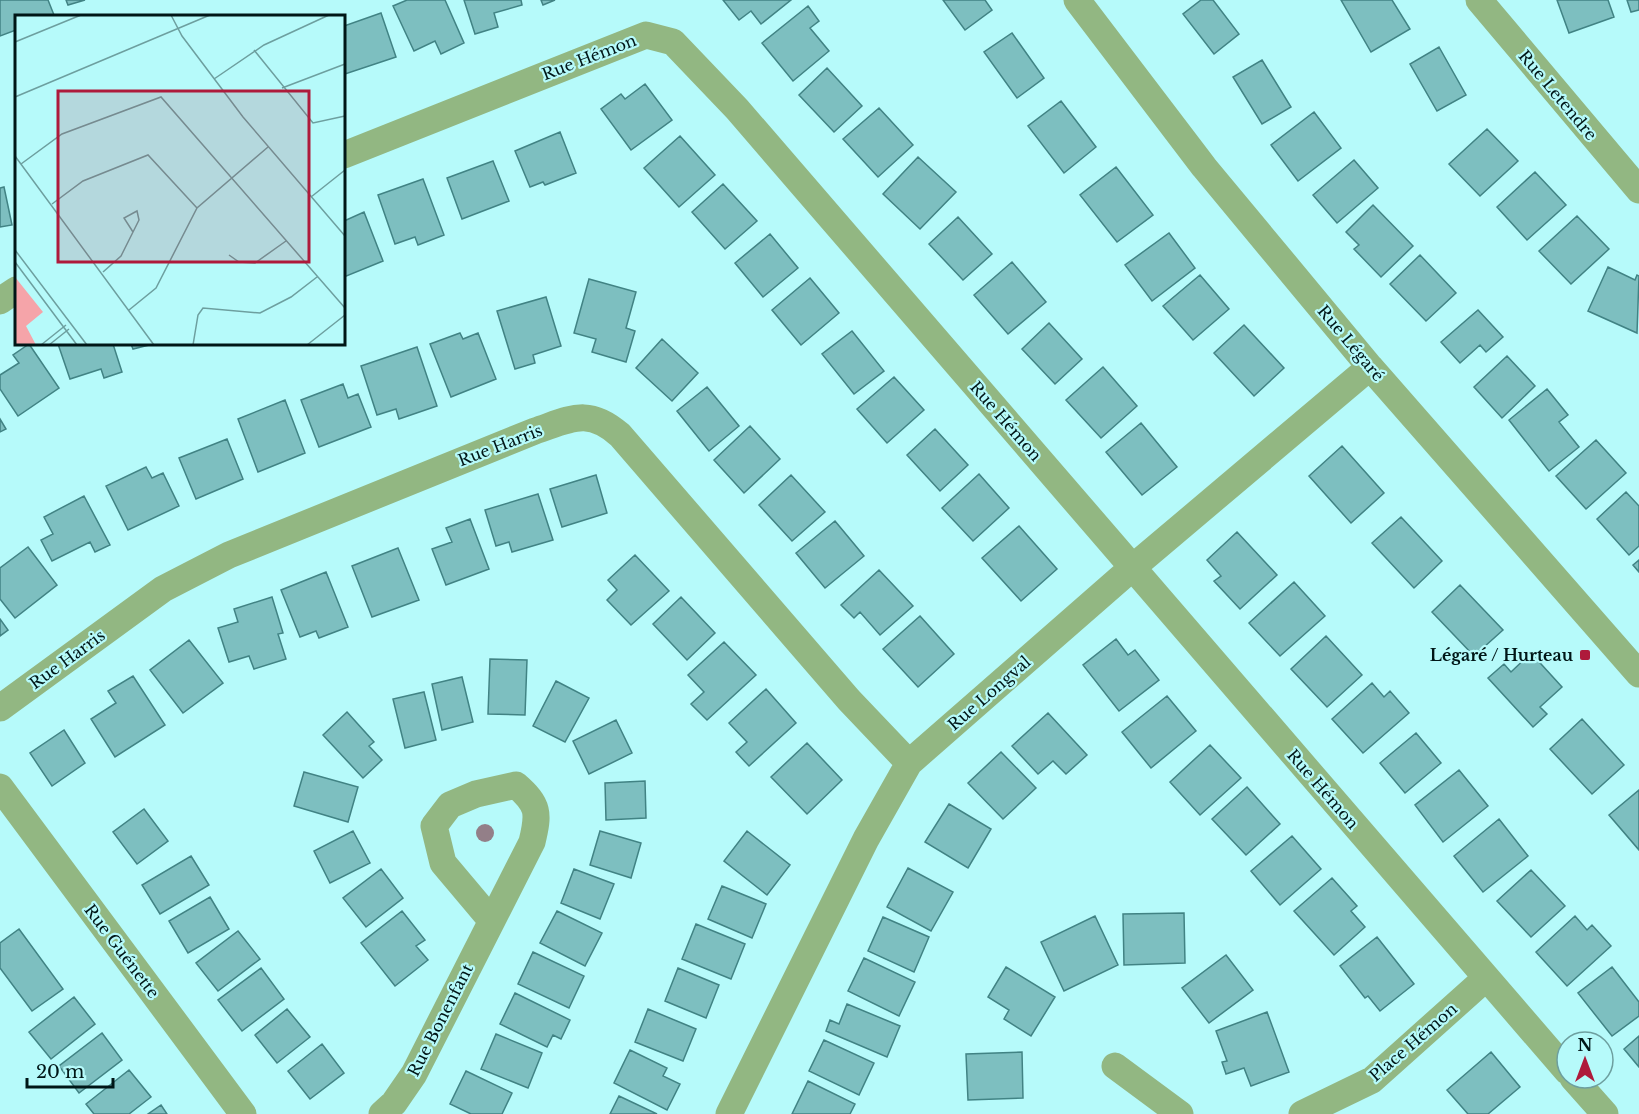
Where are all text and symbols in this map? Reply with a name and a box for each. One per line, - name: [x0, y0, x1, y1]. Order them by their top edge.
- inset map: [15, 15, 345, 345]
- street label: Rue Hémon: [539, 30, 639, 84]
- street label: Rue Letendre: [1514, 46, 1602, 144]
- street label: Rue Légaré: [1313, 301, 1389, 385]
- street label: Rue Hémon: [966, 377, 1046, 465]
- street label: Rue Harris: [455, 420, 545, 470]
- street label: Rue Harris: [25, 625, 109, 693]
- place label: Légaré / Hurteau: [1430, 645, 1574, 665]
- marker: Légaré / Hurteau: [1578, 648, 1592, 662]
- street label: Rue Longval: [943, 652, 1035, 734]
- street label: Rue Hémon: [1283, 745, 1363, 833]
- street label: Rue Guénette: [80, 900, 164, 1002]
- street label: Rue Bonenfant: [403, 960, 477, 1080]
- street label: Place Hémon: [1365, 998, 1461, 1086]
- north arrow: [1555, 1030, 1615, 1090]
- text: N: [1577, 1035, 1593, 1055]
- scale bar: [27, 1051, 112, 1089]
- text: 20 m: [36, 1061, 84, 1083]

